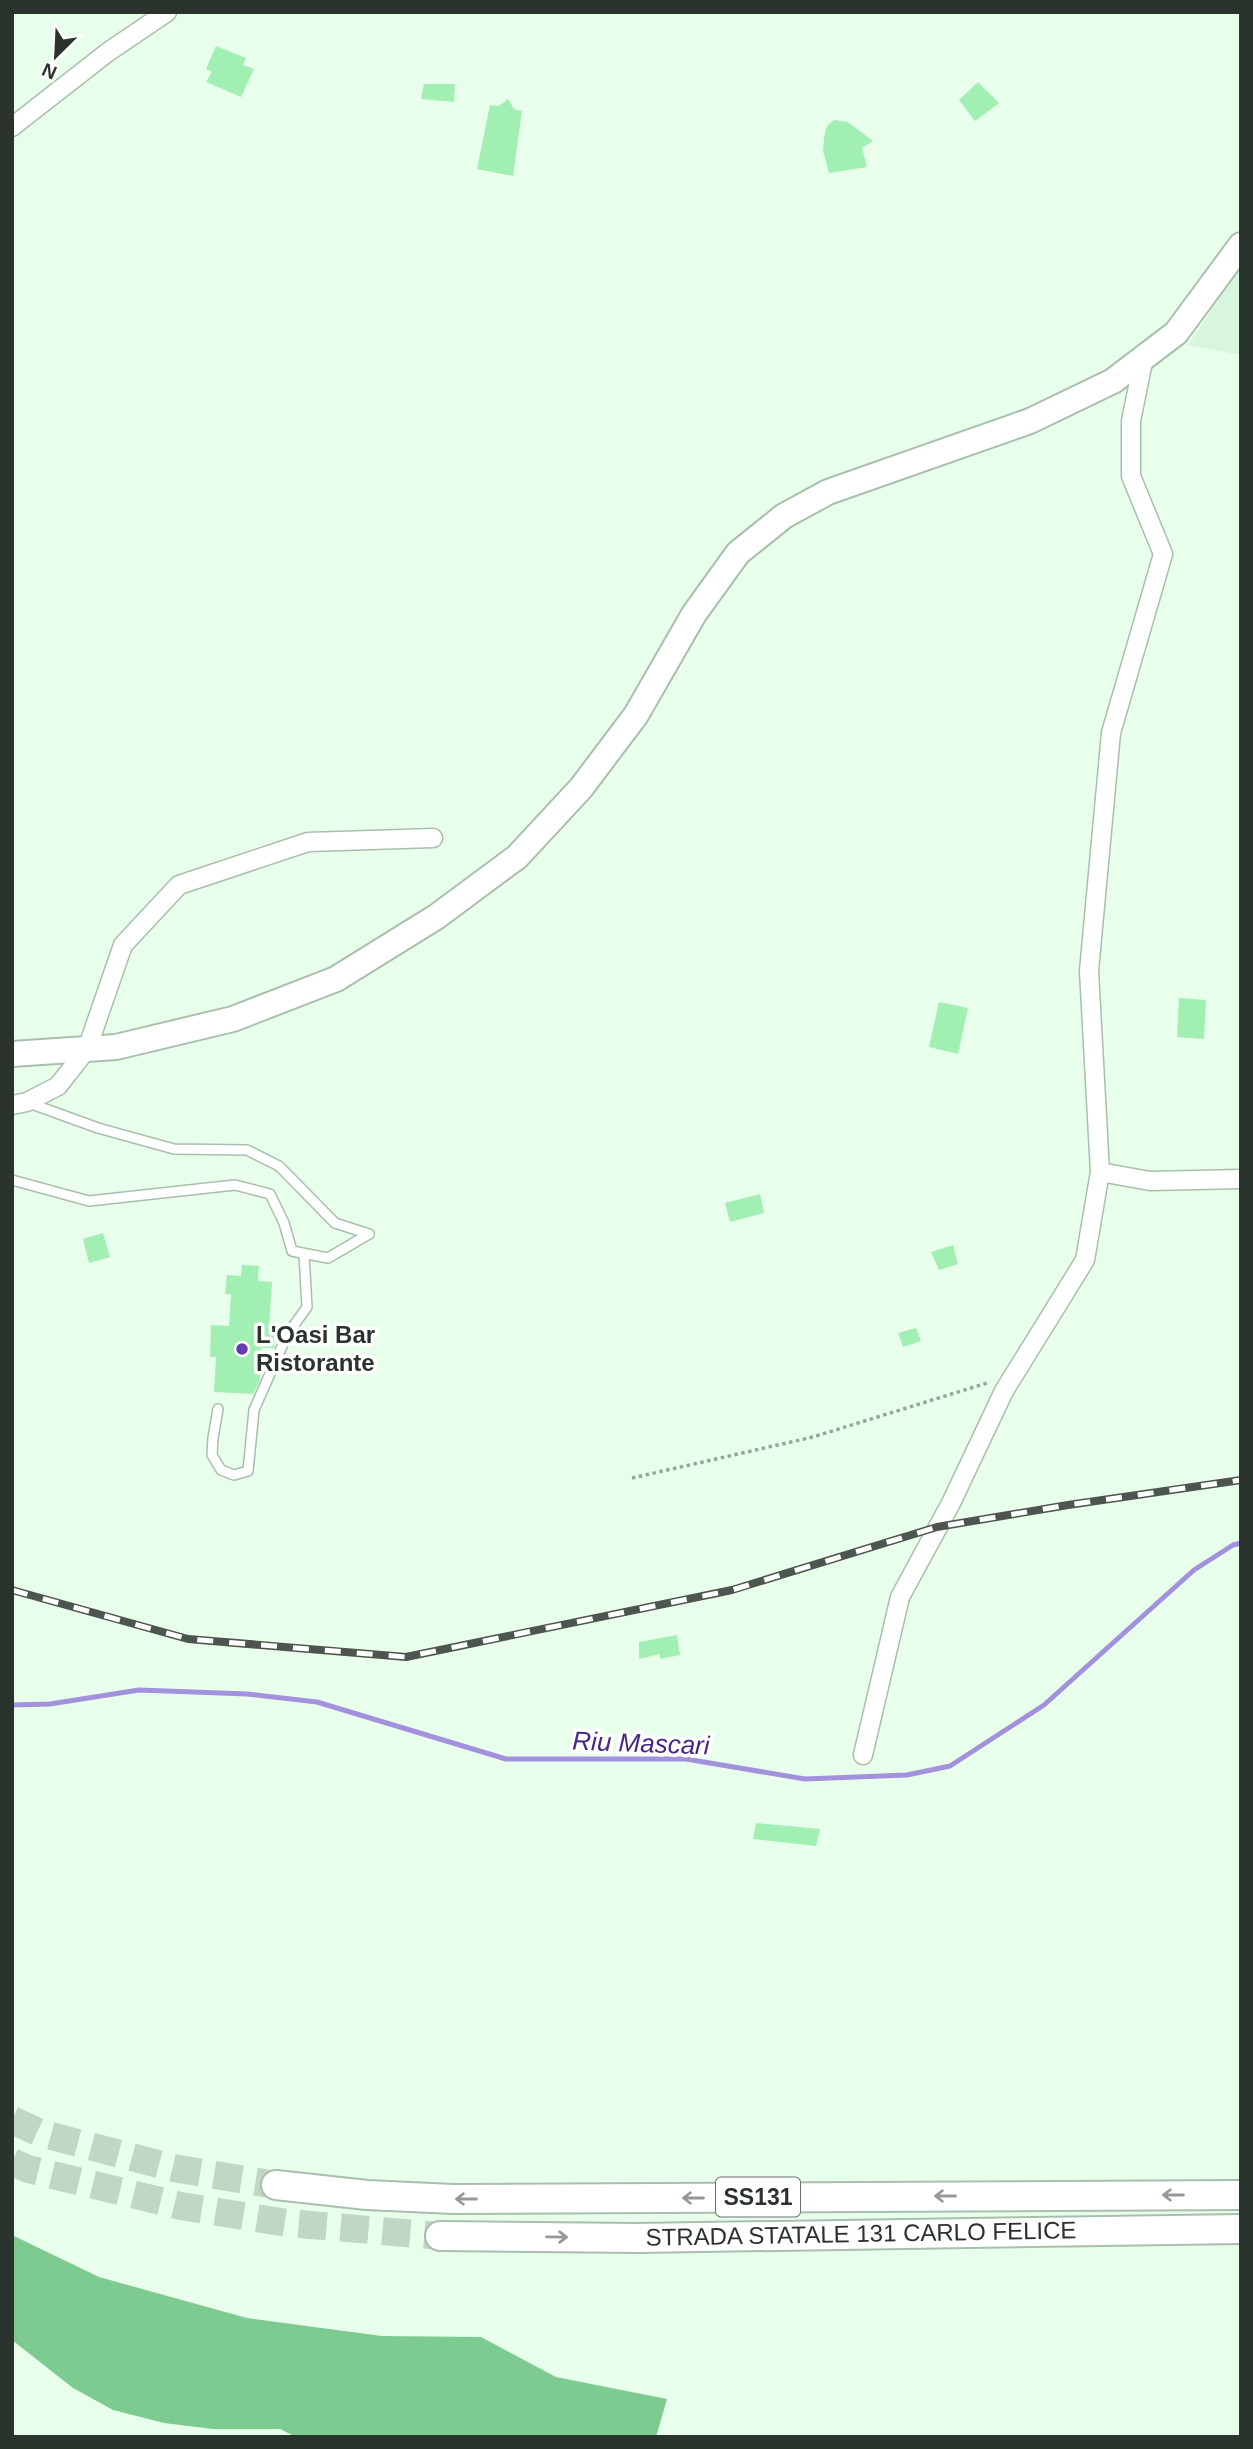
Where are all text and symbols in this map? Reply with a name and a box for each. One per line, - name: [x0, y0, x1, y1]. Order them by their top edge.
- north arrow: [21, 21, 91, 91]
- text: N: [39, 59, 60, 83]
- place label: L'Oasi Bar Ristorante: [256, 1321, 375, 1376]
- marker: L'Oasi Bar Ristorante: [234, 1341, 250, 1357]
- water label: Riu Mascari: [572, 1726, 711, 1760]
- road number: SS131: [716, 2178, 800, 2216]
- one-way arrow: [1161, 2188, 1184, 2202]
- one-way arrow: [934, 2189, 957, 2203]
- one-way arrow: [682, 2191, 705, 2204]
- one-way arrow: [454, 2192, 477, 2206]
- street label: STRADA STATALE 131 CARLO FELICE: [645, 2216, 1077, 2251]
- one-way arrow: [546, 2230, 569, 2244]

